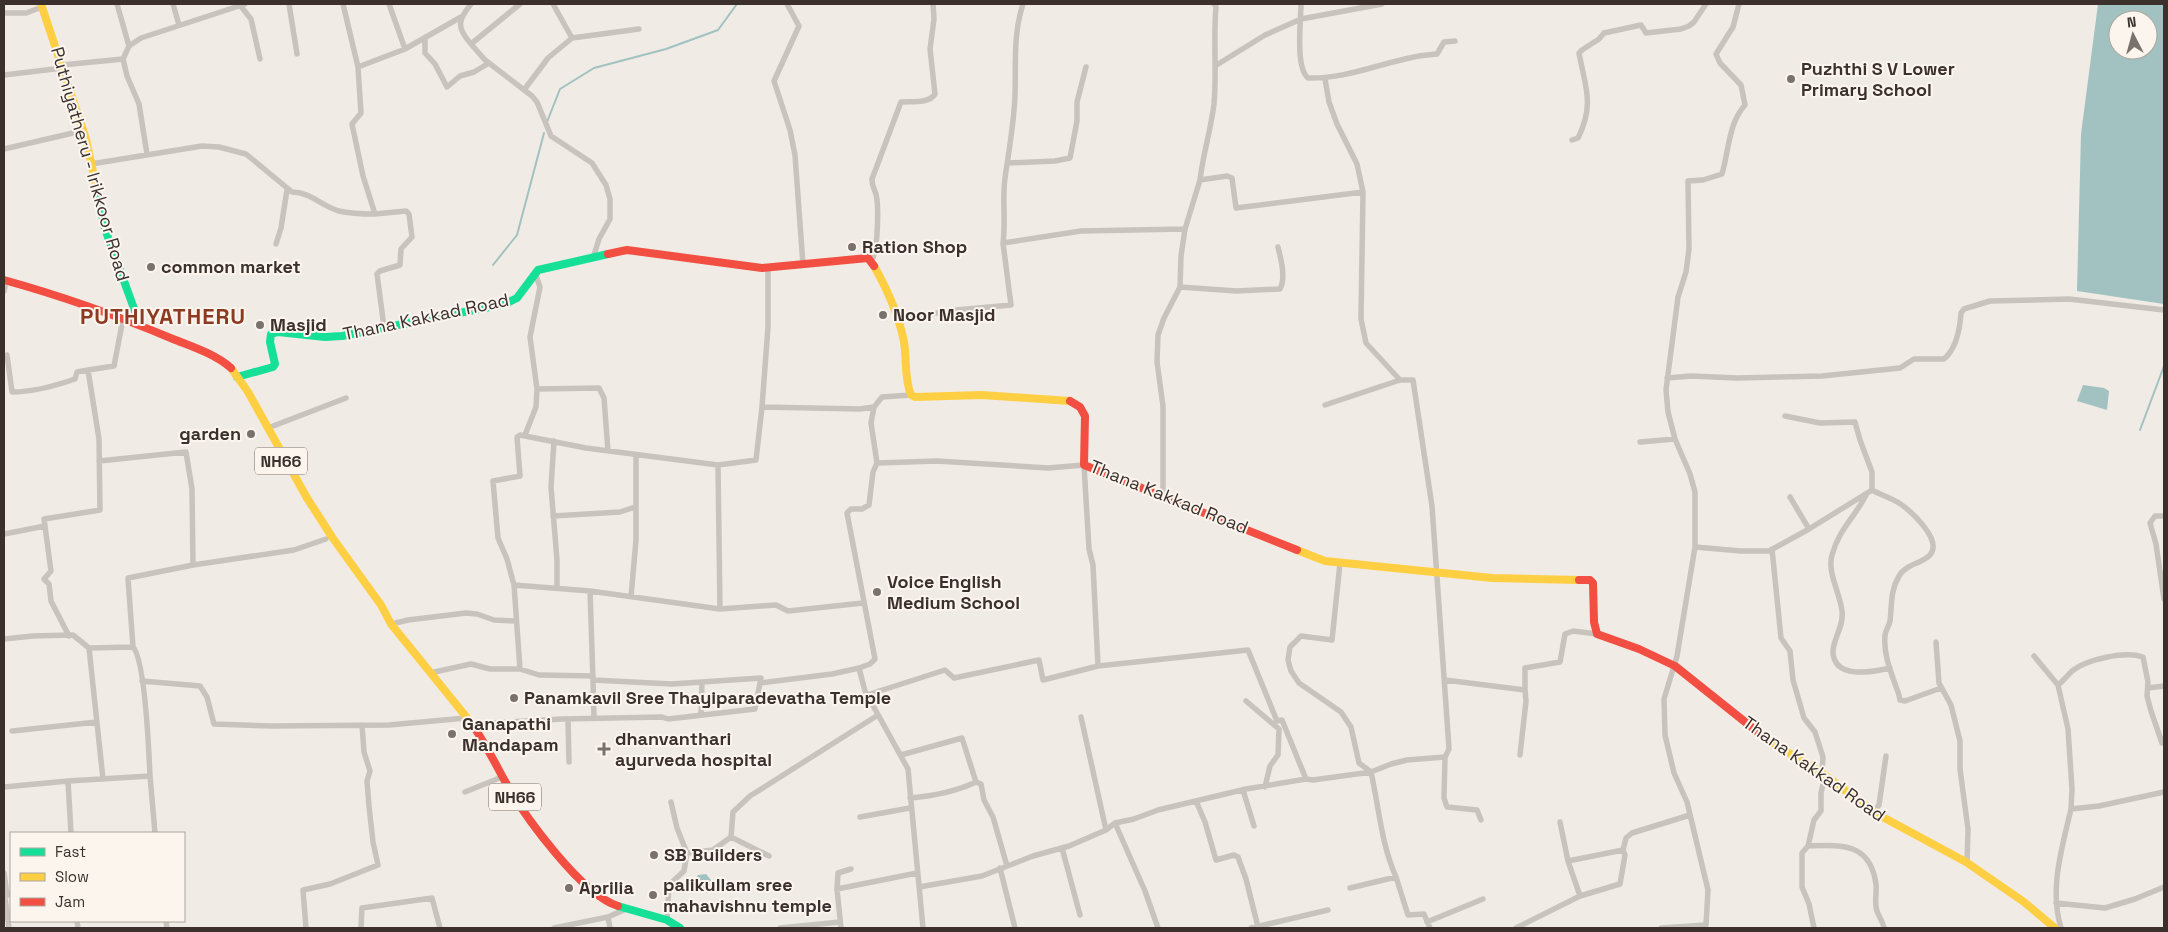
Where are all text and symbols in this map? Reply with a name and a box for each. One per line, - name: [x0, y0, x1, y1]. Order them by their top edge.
- north arrow: [2108, 10, 2158, 60]
- text: N: [2126, 13, 2137, 32]
- street label: Puthiyatheru - Irikkoor Road: [46, 44, 135, 284]
- place label: Puzhthi S V Lower Primary School: [1801, 57, 1955, 101]
- marker: Puzhthi S V Lower Primary School: [1785, 73, 1797, 85]
- place label: Ration Shop: [862, 235, 967, 258]
- marker: Ration Shop: [846, 241, 858, 253]
- place label: common market: [161, 255, 301, 278]
- marker: common market: [145, 261, 157, 273]
- street label: Thana Kakkad Road: [341, 288, 511, 345]
- district label: PUTHIYATHERU: [80, 302, 246, 330]
- place label: Noor Masjid: [893, 303, 996, 326]
- marker: Noor Masjid: [877, 309, 889, 321]
- place label: Masjid: [270, 313, 327, 336]
- marker: Masjid: [254, 319, 266, 331]
- place label: garden: [179, 422, 241, 445]
- marker: garden: [245, 428, 257, 440]
- road number: NH66: [255, 448, 307, 474]
- street label: Thana Kakkad Road: [1087, 454, 1252, 539]
- place label: Voice English Medium School: [887, 570, 1020, 614]
- marker: Voice English Medium School: [871, 586, 883, 598]
- place label: Panamkavil Sree Thayiparadevatha Temple: [524, 686, 891, 709]
- marker: Panamkavil Sree Thayiparadevatha Temple: [508, 692, 520, 704]
- street label: Thana Kakkad Road: [1738, 711, 1890, 826]
- place label: Ganapathi Mandapam: [462, 712, 559, 756]
- place label: dhanvanthari ayurveda hospital: [615, 727, 772, 771]
- marker: Ganapathi Mandapam: [446, 728, 458, 740]
- marker: dhanvanthari ayurveda hospital: [597, 742, 611, 756]
- road number: NH66: [489, 784, 541, 810]
- legend: [10, 832, 185, 922]
- text: Fast: [55, 842, 86, 861]
- place label: SB Builders: [664, 843, 762, 866]
- marker: SB Builders: [648, 849, 660, 861]
- text: Slow: [55, 867, 89, 886]
- place label: palikullam sree mahavishnu temple: [663, 873, 832, 917]
- place label: Aprilia: [579, 876, 634, 899]
- marker: Aprilia: [563, 882, 575, 894]
- marker: palikullam sree mahavishnu temple: [647, 889, 659, 901]
- text: Jam: [55, 892, 85, 911]

